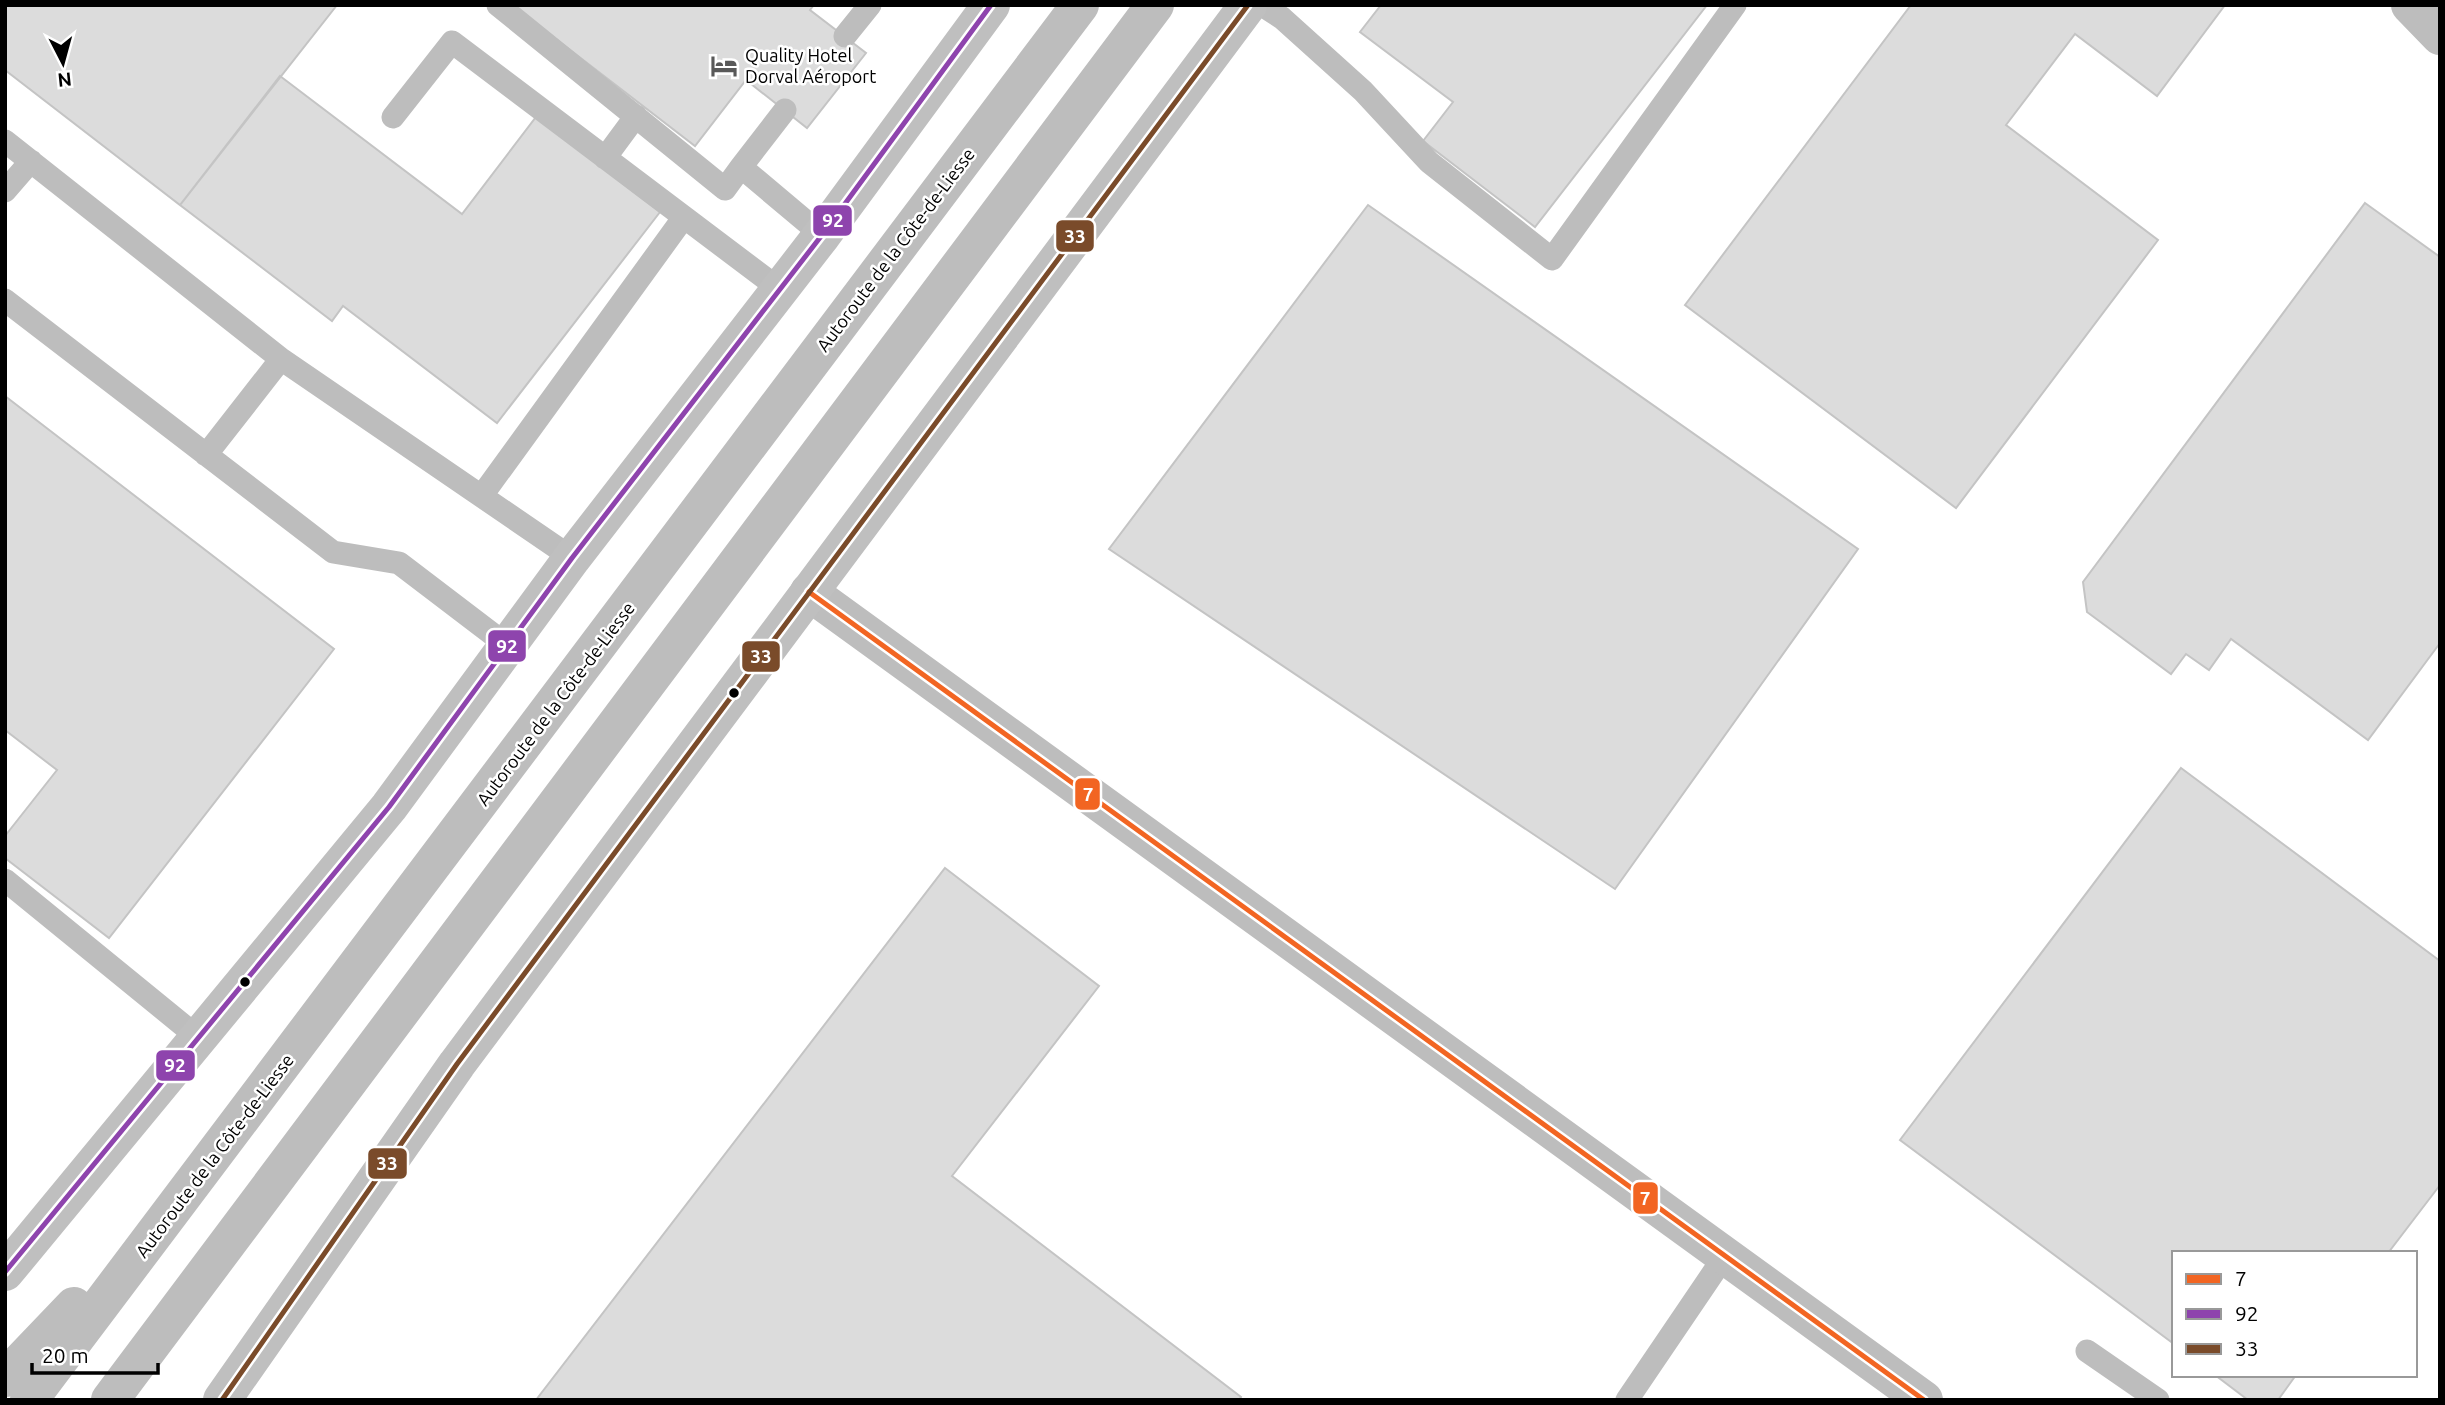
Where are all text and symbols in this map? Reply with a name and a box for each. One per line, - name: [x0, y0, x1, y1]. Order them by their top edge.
- north arrow: [28, 28, 98, 98]
- place label: Quality Hotel Dorval Aéroport: [745, 45, 876, 86]
- hotel icon: Quality Hotel Dorval Aéroport: [709, 51, 739, 81]
- text: N: [57, 68, 73, 92]
- street label: Autoroute de la Côte-de-Liesse: [812, 144, 978, 355]
- line badge: 92: [812, 204, 853, 237]
- text: 92: [822, 209, 844, 231]
- line badge: 33: [1055, 219, 1095, 253]
- text: 33: [1064, 225, 1086, 247]
- street label: Autoroute de la Côte-de-Liesse: [472, 598, 638, 809]
- line badge: 92: [487, 629, 527, 663]
- text: 92: [496, 635, 518, 657]
- line badge: 33: [741, 640, 781, 673]
- text: 33: [750, 645, 772, 667]
- unlabelled marker: [727, 686, 741, 700]
- line badge: 7: [1074, 777, 1101, 811]
- text: 7: [1083, 783, 1093, 805]
- unlabelled marker: [238, 975, 252, 989]
- line badge: 92: [155, 1049, 196, 1082]
- street label: Autoroute de la Côte-de-Liesse: [131, 1050, 297, 1261]
- text: 92: [164, 1054, 186, 1076]
- line badge: 33: [367, 1147, 408, 1180]
- text: 33: [376, 1152, 398, 1174]
- line badge: 7: [1632, 1181, 1659, 1215]
- text: 7: [1640, 1187, 1650, 1209]
- legend: [2172, 1251, 2417, 1377]
- text: 7: [2235, 1266, 2247, 1290]
- text: 92: [2235, 1301, 2259, 1325]
- scale bar: [32, 1332, 158, 1376]
- text: 33: [2235, 1336, 2259, 1360]
- text: 20 m: [42, 1343, 89, 1367]

